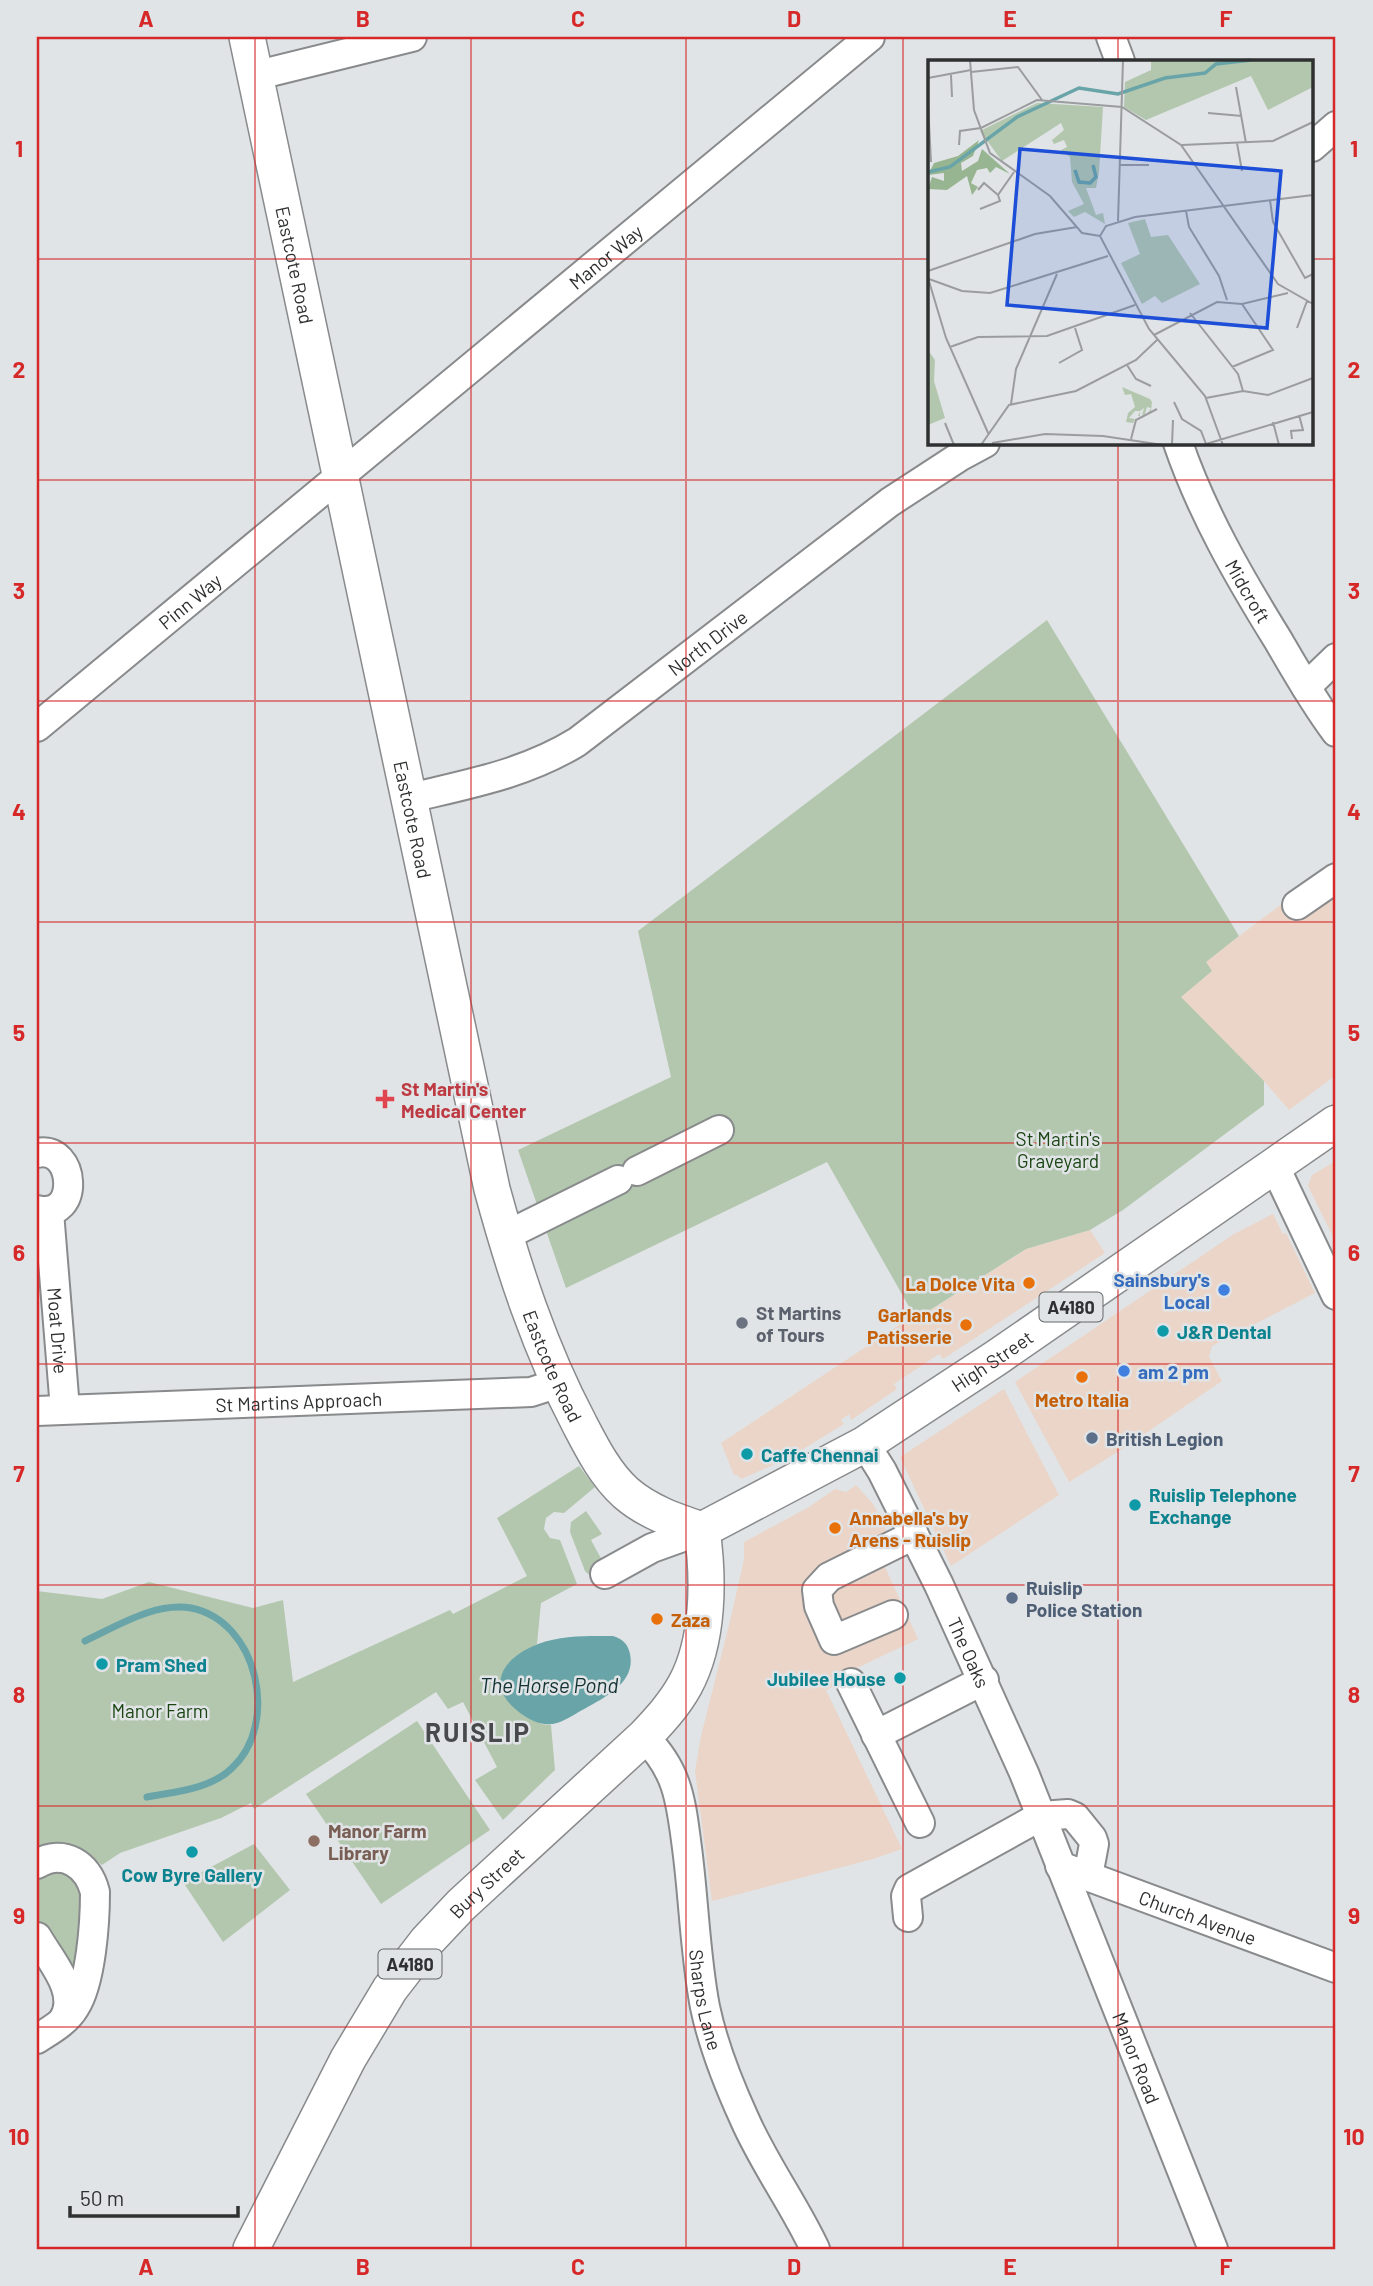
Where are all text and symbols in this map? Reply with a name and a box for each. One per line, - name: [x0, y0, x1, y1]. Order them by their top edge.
- text: A: [138, 4, 154, 32]
- text: B: [356, 4, 370, 32]
- text: C: [571, 4, 585, 32]
- text: D: [787, 4, 801, 32]
- text: E: [1003, 4, 1017, 32]
- text: F: [1220, 4, 1233, 32]
- inset map: [928, 60, 1314, 444]
- text: 1: [15, 134, 23, 162]
- text: 1: [1350, 134, 1358, 162]
- street label: Eastcote Road: [272, 204, 319, 326]
- street label: Manor Way: [564, 219, 647, 293]
- text: 2: [13, 355, 25, 383]
- text: 2: [1348, 355, 1360, 383]
- street label: Midcroft: [1221, 555, 1276, 627]
- street label: Pinn Way: [153, 568, 226, 633]
- text: 3: [13, 576, 25, 604]
- text: 3: [1348, 576, 1360, 604]
- street label: North Drive: [663, 605, 751, 680]
- street label: Eastcote Road: [390, 759, 437, 880]
- text: 4: [12, 797, 26, 825]
- text: 4: [1347, 797, 1361, 825]
- text: 5: [13, 1018, 25, 1046]
- text: 5: [1348, 1018, 1360, 1046]
- place label: St Martin's Medical Center: [401, 1077, 527, 1122]
- marker: St Martin's Medical Center: [375, 1089, 395, 1109]
- park label: St Martin's Graveyard: [1016, 1127, 1100, 1172]
- text: 6: [13, 1238, 25, 1266]
- text: 6: [1348, 1238, 1360, 1266]
- place label: Sainsbury's Local: [1114, 1268, 1210, 1313]
- place label: La Dolce Vita: [905, 1272, 1015, 1295]
- marker: La Dolce Vita: [1021, 1275, 1037, 1291]
- marker: Sainsbury's Local: [1216, 1282, 1232, 1298]
- street label: Moat Drive: [44, 1286, 74, 1375]
- road number: A4180: [1040, 1292, 1102, 1322]
- place label: St Martins of Tours: [756, 1301, 841, 1346]
- place label: Garlands Patisserie: [867, 1303, 952, 1348]
- street label: Eastcote Road: [519, 1307, 588, 1426]
- marker: St Martins of Tours: [734, 1315, 750, 1331]
- marker: Garlands Patisserie: [958, 1317, 974, 1333]
- place label: J&R Dental: [1177, 1320, 1271, 1343]
- marker: J&R Dental: [1155, 1323, 1171, 1339]
- street label: High Street: [946, 1325, 1037, 1396]
- place label: am 2 pm: [1138, 1360, 1209, 1383]
- marker: am 2 pm: [1116, 1363, 1132, 1379]
- marker: Metro Italia: [1074, 1369, 1090, 1385]
- street label: St Martins Approach: [215, 1386, 383, 1416]
- place label: Metro Italia: [1035, 1388, 1129, 1411]
- place label: British Legion: [1106, 1427, 1223, 1450]
- marker: British Legion: [1084, 1430, 1100, 1446]
- place label: Caffe Chennai: [761, 1443, 879, 1466]
- marker: Caffe Chennai: [739, 1446, 755, 1462]
- text: 7: [13, 1459, 25, 1487]
- text: 7: [1348, 1459, 1360, 1487]
- place label: Ruislip Telephone Exchange: [1149, 1483, 1297, 1528]
- marker: Ruislip Telephone Exchange: [1127, 1497, 1143, 1513]
- place label: Annabella's by Arens - Ruislip: [849, 1506, 971, 1551]
- marker: Annabella's by Arens - Ruislip: [827, 1520, 843, 1536]
- place label: Ruislip Police Station: [1026, 1576, 1143, 1621]
- marker: Ruislip Police Station: [1004, 1590, 1020, 1606]
- place label: Zaza: [671, 1608, 710, 1631]
- marker: Zaza: [649, 1611, 665, 1627]
- street label: The Oaks: [943, 1613, 995, 1691]
- place label: Pram Shed: [116, 1653, 207, 1676]
- marker: Pram Shed: [94, 1656, 110, 1672]
- place label: Jubilee House: [767, 1667, 886, 1690]
- marker: Jubilee House: [892, 1670, 908, 1686]
- water label: The Horse Pond: [480, 1672, 618, 1697]
- text: 8: [13, 1680, 25, 1708]
- text: 8: [1348, 1680, 1360, 1708]
- park label: Manor Farm: [112, 1699, 209, 1722]
- district label: RUISLIP: [425, 1716, 531, 1747]
- place label: Manor Farm Library: [328, 1819, 427, 1864]
- marker: Manor Farm Library: [306, 1833, 322, 1849]
- street label: Bury Street: [444, 1842, 528, 1922]
- marker: Cow Byre Gallery: [184, 1844, 200, 1860]
- place label: Cow Byre Gallery: [121, 1863, 263, 1886]
- street label: Church Avenue: [1136, 1885, 1260, 1949]
- text: 9: [13, 1901, 25, 1929]
- text: 9: [1348, 1901, 1360, 1929]
- street label: Sharps Lane: [685, 1948, 728, 2053]
- road number: A4180: [378, 1950, 442, 1978]
- street label: Manor Road: [1109, 2009, 1166, 2107]
- text: 10: [8, 2122, 30, 2150]
- text: 10: [1343, 2122, 1365, 2150]
- scale bar: [70, 2174, 238, 2218]
- text: 50 m: [80, 2185, 124, 2210]
- text: A: [138, 2252, 154, 2280]
- text: B: [356, 2252, 370, 2280]
- text: C: [571, 2252, 585, 2280]
- text: D: [787, 2252, 801, 2280]
- text: E: [1003, 2252, 1017, 2280]
- text: F: [1220, 2252, 1233, 2280]

